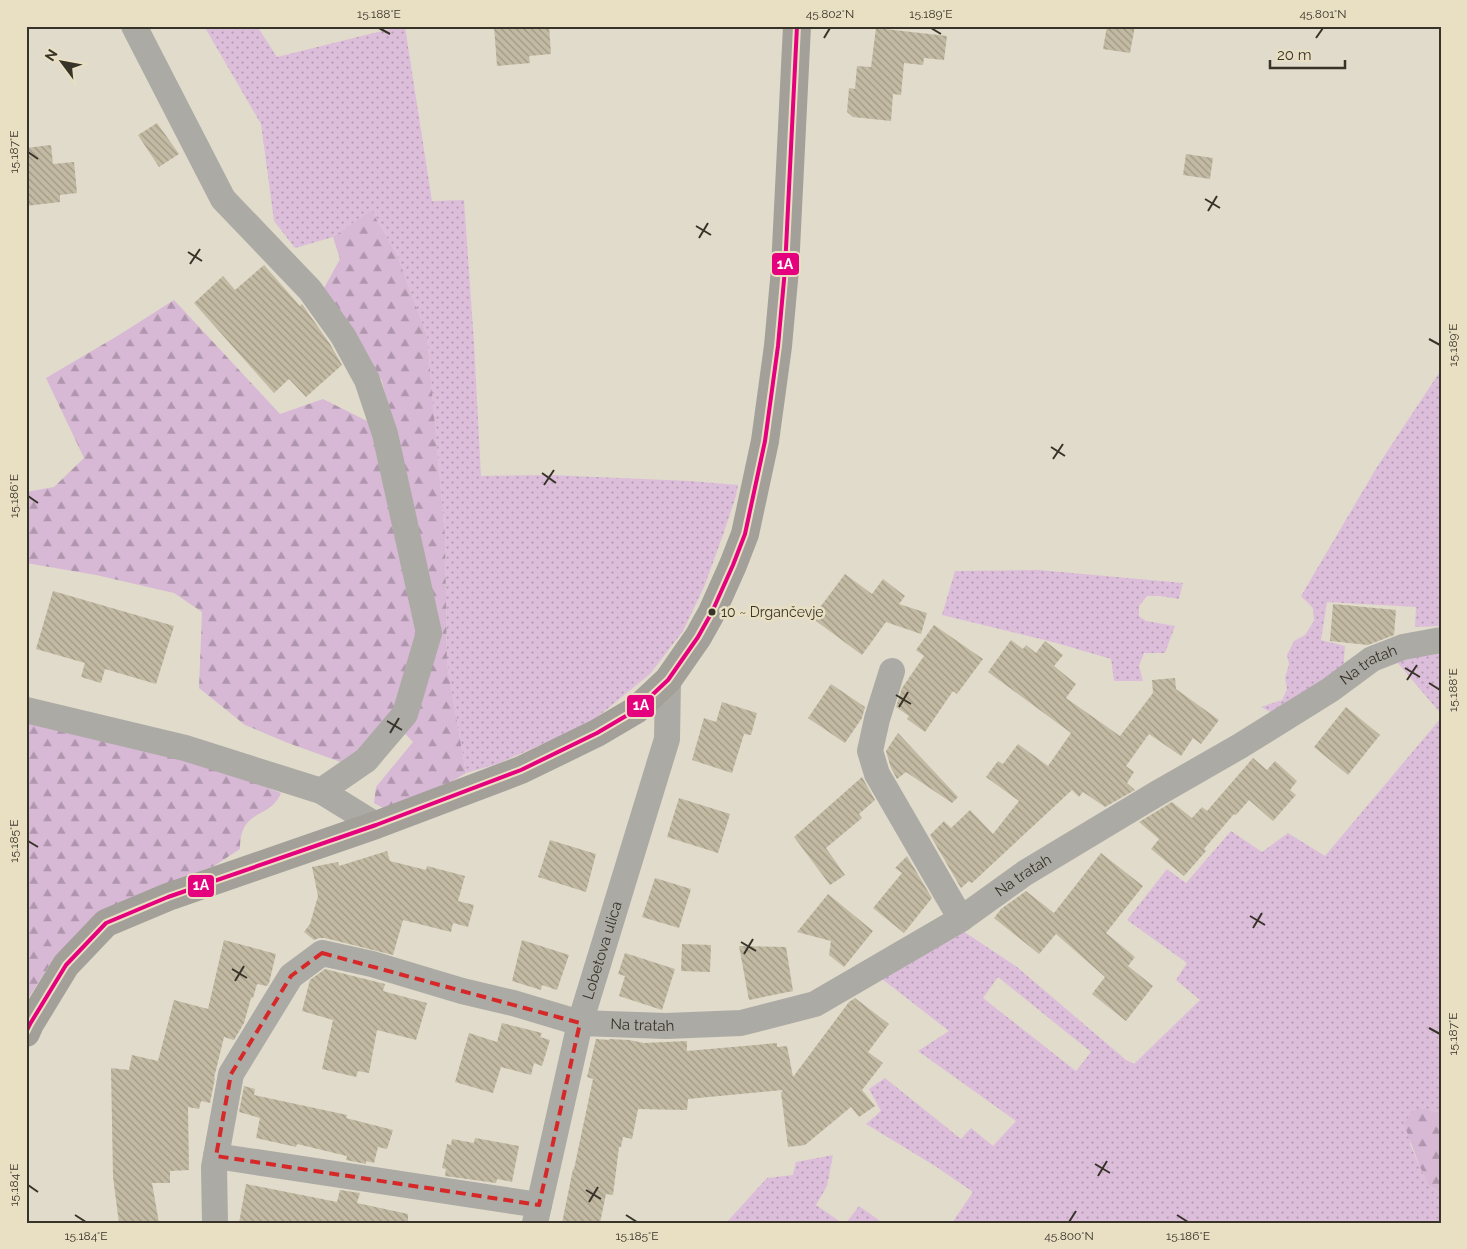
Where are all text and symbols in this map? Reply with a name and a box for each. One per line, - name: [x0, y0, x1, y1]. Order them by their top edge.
- text: 15.188°E: [357, 7, 401, 21]
- text: 45.802°N: [806, 7, 854, 21]
- text: 15.189°E: [909, 7, 953, 21]
- text: 45.801°N: [1299, 7, 1347, 21]
- north arrow: [38, 38, 88, 88]
- scale bar: [1270, 38, 1344, 70]
- text: N: [41, 46, 61, 64]
- text: 20 m: [1277, 46, 1312, 64]
- text: 15.187°E: [7, 130, 21, 174]
- line badge: 1A: [771, 252, 800, 276]
- text: 1A: [777, 256, 794, 272]
- text: 15.189°E: [1446, 323, 1460, 367]
- text: 15.186°E: [7, 474, 21, 518]
- place label: 10 ~ Drgančevje: [721, 604, 824, 620]
- marker: 10 ~ Drgančevje: [707, 607, 717, 617]
- street label: Na tratah: [1336, 641, 1400, 689]
- text: 15.188°E: [1446, 668, 1460, 712]
- line badge: 1A: [626, 694, 655, 718]
- text: 1A: [633, 697, 650, 713]
- text: 15.185°E: [7, 819, 21, 863]
- street label: Na tratah: [992, 850, 1055, 901]
- line badge: 1A: [187, 874, 215, 898]
- text: 1A: [193, 877, 210, 893]
- street label: Lobetova ulica: [579, 899, 626, 1002]
- text: 15.187°E: [1446, 1012, 1460, 1056]
- street label: Na tratah: [610, 1015, 675, 1035]
- text: 15.184°E: [7, 1163, 21, 1207]
- text: 15.184°E: [64, 1229, 108, 1243]
- text: 15.185°E: [615, 1229, 659, 1243]
- text: 45.800°N: [1044, 1229, 1094, 1243]
- text: 15.186°E: [1166, 1229, 1210, 1243]

